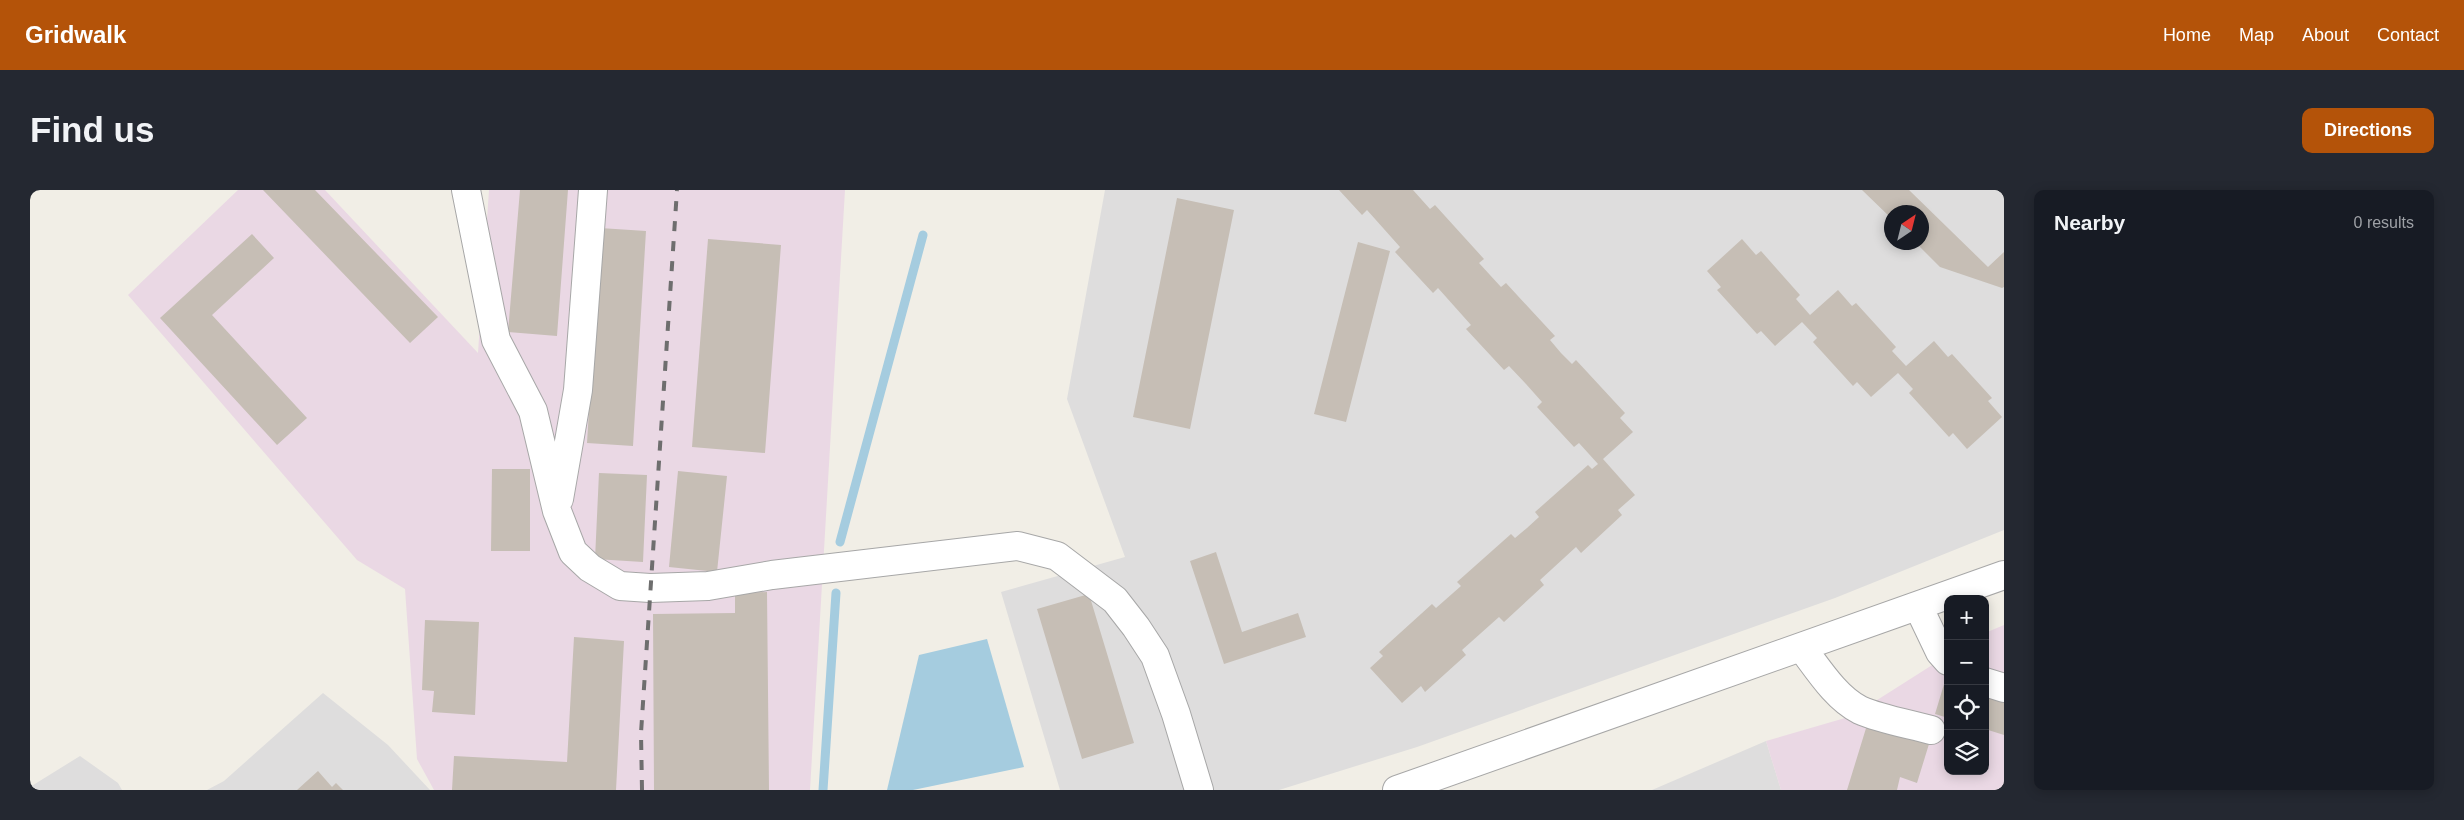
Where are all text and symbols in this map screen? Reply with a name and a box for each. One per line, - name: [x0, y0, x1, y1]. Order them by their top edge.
- text: Gridwalk: [25, 21, 126, 48]
- text: Home: [2163, 25, 2211, 45]
- text: Map: [2239, 25, 2274, 45]
- text: About: [2302, 25, 2349, 45]
- text: Contact: [2377, 25, 2439, 45]
- button: Directions: [2302, 108, 2434, 153]
- text: Find us: [30, 110, 154, 149]
- north arrow: [1884, 205, 1929, 250]
- text: Nearby: [2054, 211, 2125, 234]
- text: 0 results: [2354, 214, 2414, 231]
- map controls: [1944, 595, 1989, 775]
- button: +: [1944, 595, 1989, 640]
- button: −: [1944, 640, 1989, 685]
- button: locate: [1944, 685, 1989, 730]
- button: layers: [1944, 730, 1989, 775]

